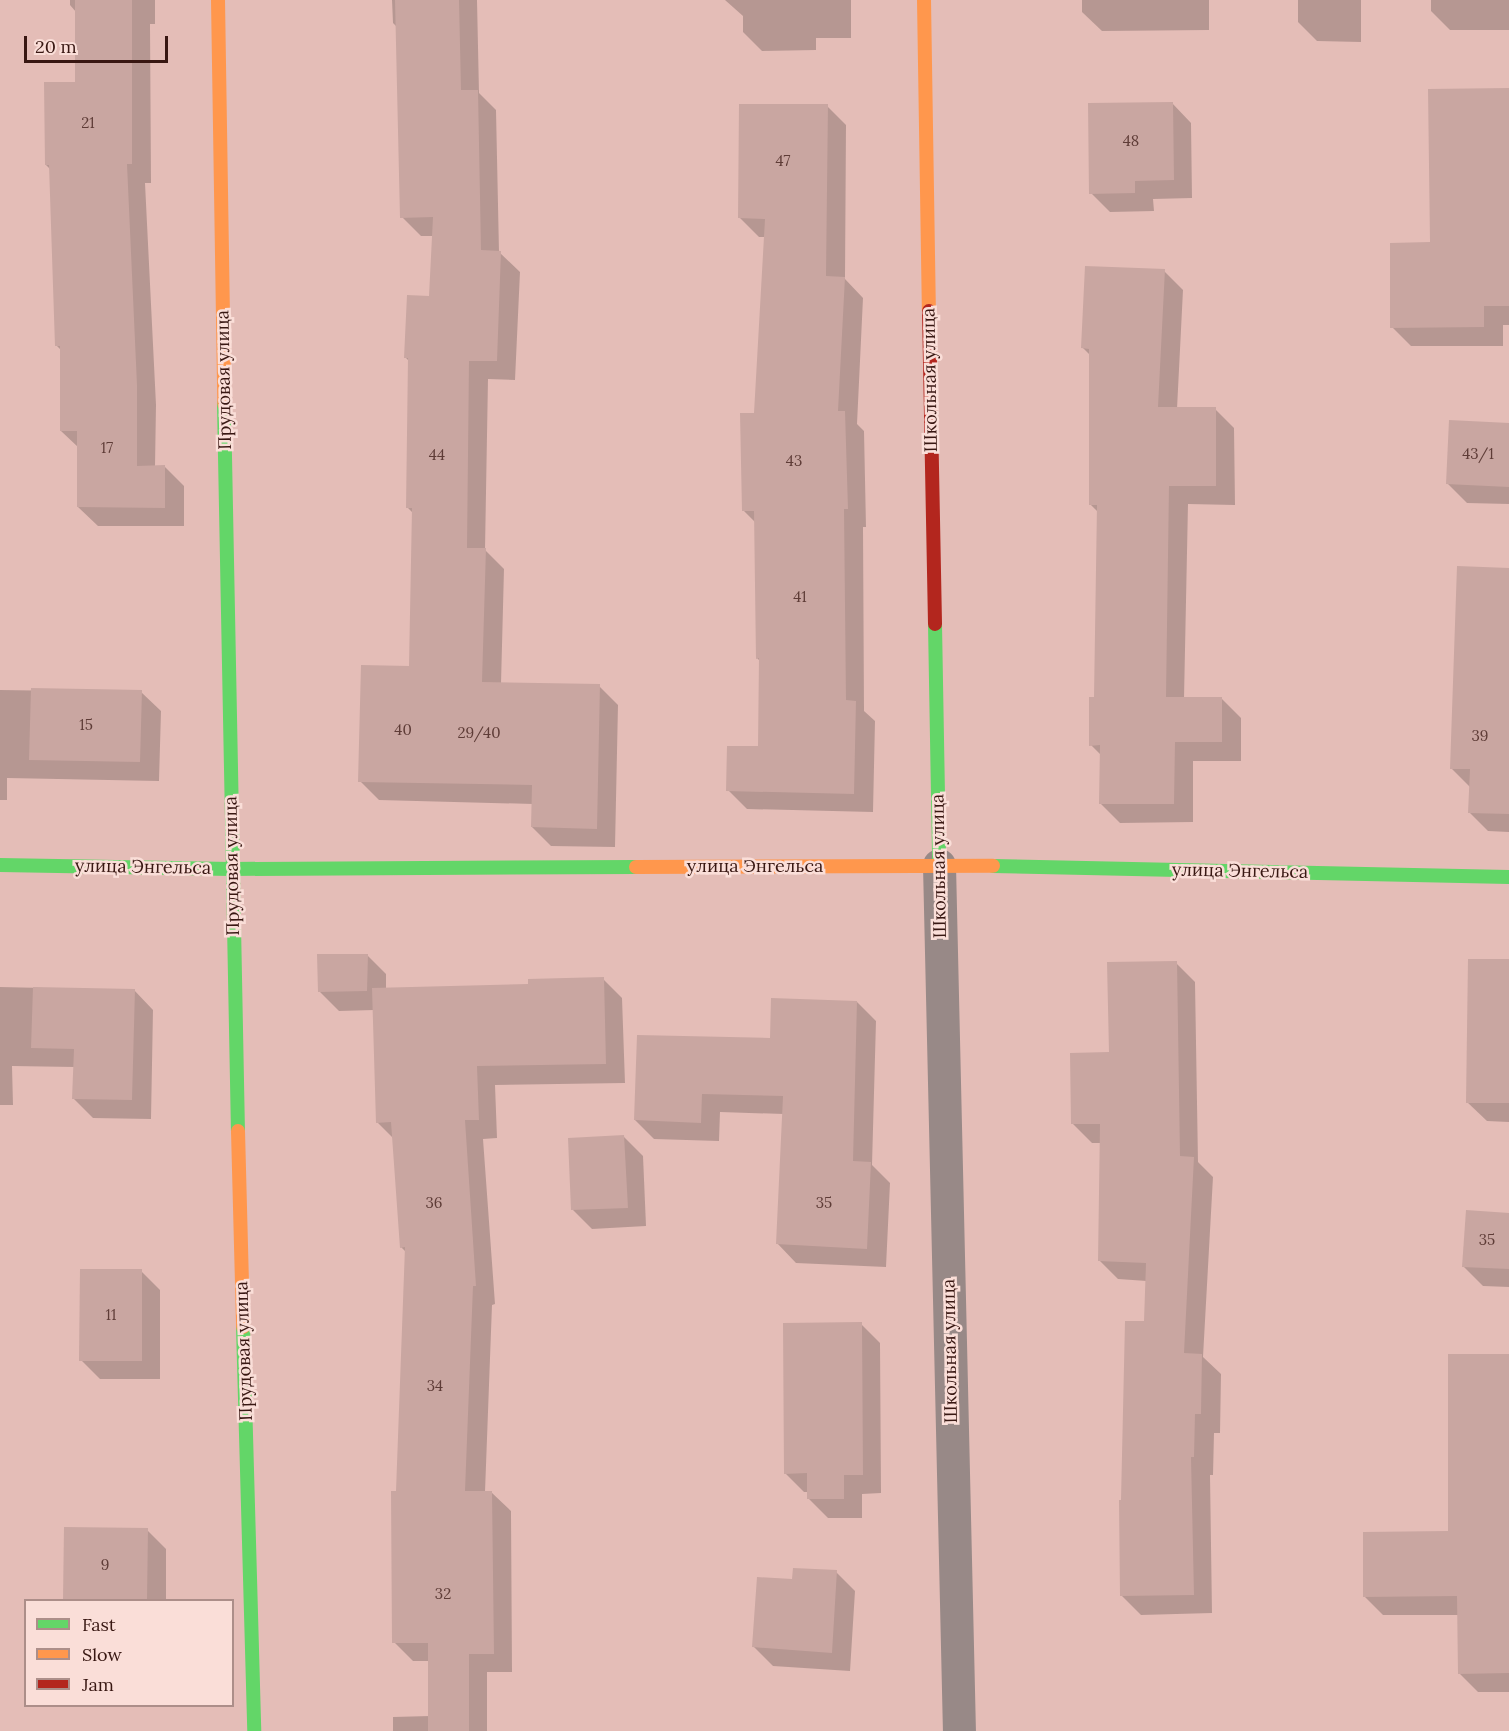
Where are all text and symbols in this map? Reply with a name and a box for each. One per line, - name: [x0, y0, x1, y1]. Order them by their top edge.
- scale bar: [27, 24, 171, 62]
- text: 20 m: [35, 35, 77, 58]
- house number: 21: [81, 114, 95, 132]
- house number: 48: [1123, 132, 1139, 150]
- house number: 47: [775, 152, 791, 170]
- street label: Школьная улица: [918, 308, 942, 452]
- street label: Прудовая улица: [212, 310, 236, 450]
- house number: 17: [101, 439, 113, 457]
- house number: 43/1: [1462, 445, 1494, 463]
- house number: 44: [429, 446, 445, 464]
- house number: 43: [786, 452, 802, 470]
- house number: 41: [793, 588, 807, 606]
- house number: 15: [79, 716, 93, 734]
- house number: 40: [394, 721, 412, 739]
- house number: 29/40: [457, 724, 501, 742]
- house number: 39: [1471, 727, 1489, 745]
- street label: Школьная улица: [927, 794, 951, 938]
- street label: Прудовая улица: [220, 796, 244, 936]
- street label: улица Энгельса: [75, 855, 211, 879]
- street label: улица Энгельса: [687, 855, 823, 877]
- street label: улица Энгельса: [1172, 859, 1308, 883]
- house number: 36: [425, 1194, 443, 1212]
- house number: 35: [816, 1194, 832, 1212]
- house number: 35: [1479, 1231, 1495, 1249]
- street label: Школьная улица: [938, 1279, 962, 1423]
- street label: Прудовая улица: [231, 1281, 257, 1421]
- house number: 11: [106, 1306, 116, 1324]
- house number: 34: [427, 1377, 443, 1395]
- house number: 9: [101, 1556, 109, 1574]
- house number: 32: [435, 1585, 451, 1603]
- legend: [24, 1599, 234, 1707]
- text: Fast: [82, 1613, 116, 1636]
- text: Slow: [82, 1643, 122, 1666]
- text: Jam: [82, 1673, 114, 1696]

